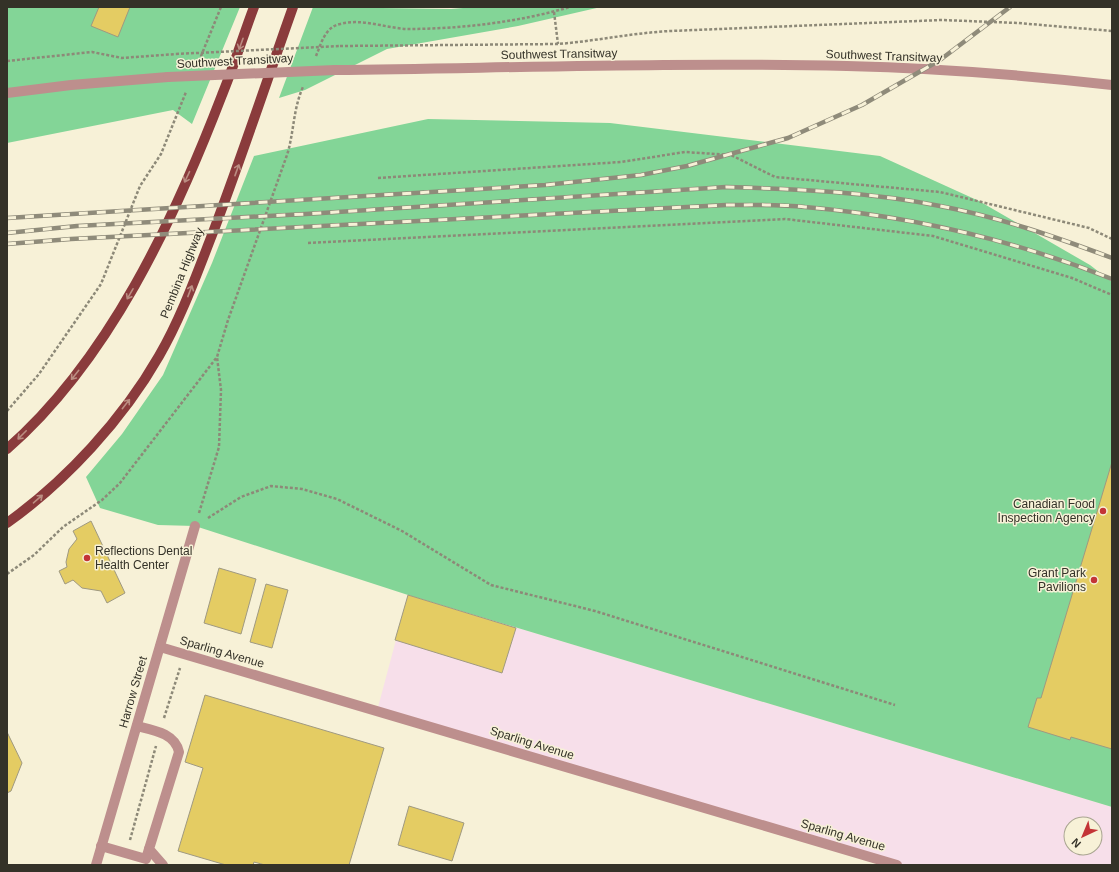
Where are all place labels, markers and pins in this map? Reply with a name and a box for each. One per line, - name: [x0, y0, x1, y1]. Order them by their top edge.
- place label: Canadian Food Inspection Agency: [998, 497, 1095, 525]
- marker: Canadian Food Inspection Agency: [1098, 506, 1108, 516]
- place label: Reflections Dental Health Center: [95, 544, 192, 572]
- marker: Reflections Dental Health Center: [82, 553, 92, 563]
- place label: Grant Park Pavilions: [1028, 566, 1087, 594]
- marker: Grant Park Pavilions: [1089, 575, 1099, 585]

